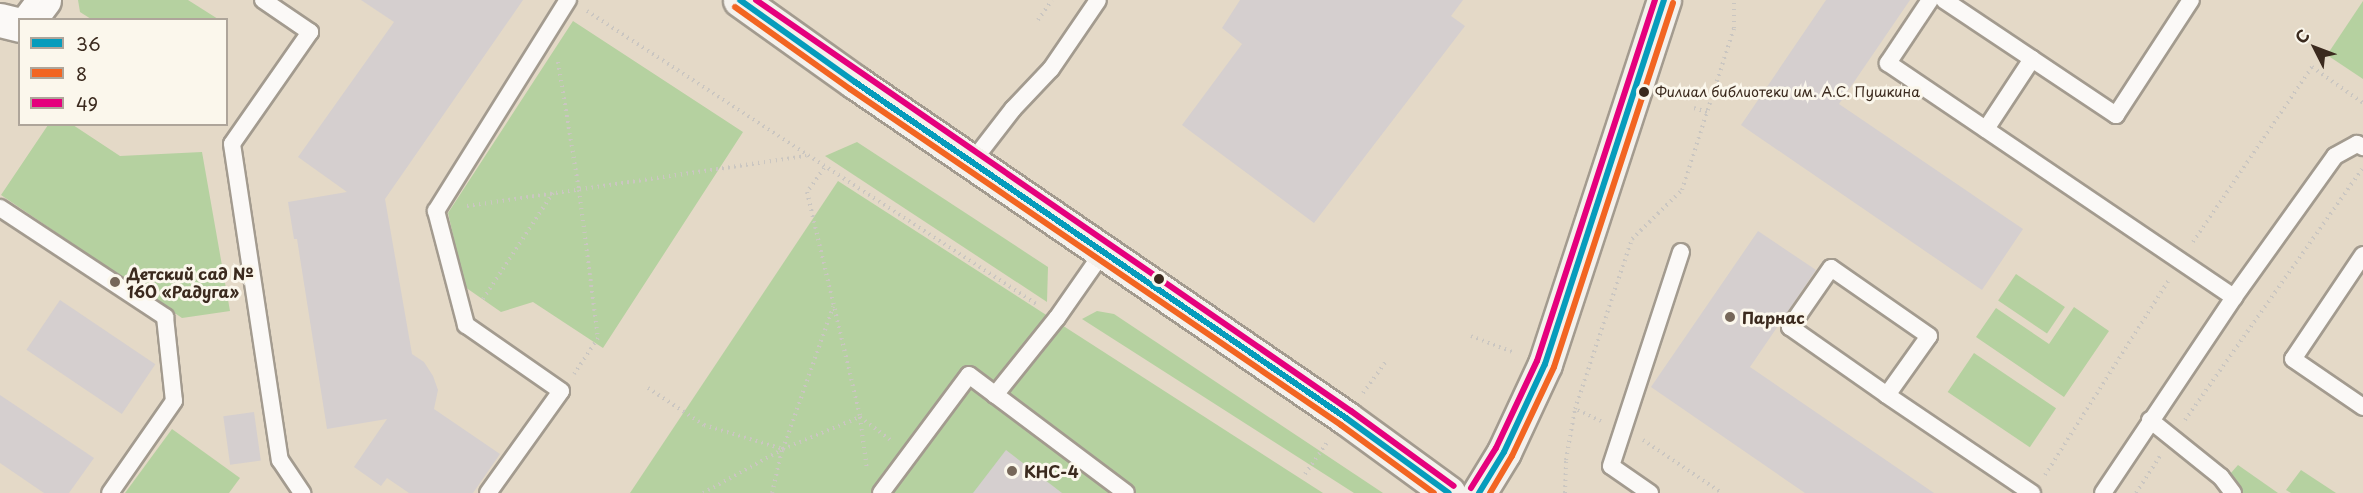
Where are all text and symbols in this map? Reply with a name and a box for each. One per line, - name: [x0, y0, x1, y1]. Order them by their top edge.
- legend: [18, 18, 228, 126]
- north arrow: [2285, 18, 2345, 78]
- text: С: [2289, 23, 2315, 48]
- text: 36: [76, 30, 101, 57]
- text: 8: [76, 60, 87, 87]
- place label: Филиал библиотеки им. А.С. Пушкина: [1655, 84, 1921, 100]
- marker: Филиал библиотеки им. А.С. Пушкина: [1638, 86, 1650, 98]
- text: 49: [76, 90, 98, 117]
- place label: Детский сад № 160 «Радуга»: [127, 263, 254, 301]
- unlabelled marker: [1153, 273, 1165, 285]
- marker: Детский сад № 160 «Радуга»: [108, 275, 122, 289]
- place label: Парнас: [1742, 307, 1805, 327]
- marker: Парнас: [1723, 310, 1737, 324]
- place label: КНС-4: [1024, 461, 1079, 481]
- marker: КНС-4: [1005, 464, 1019, 478]

